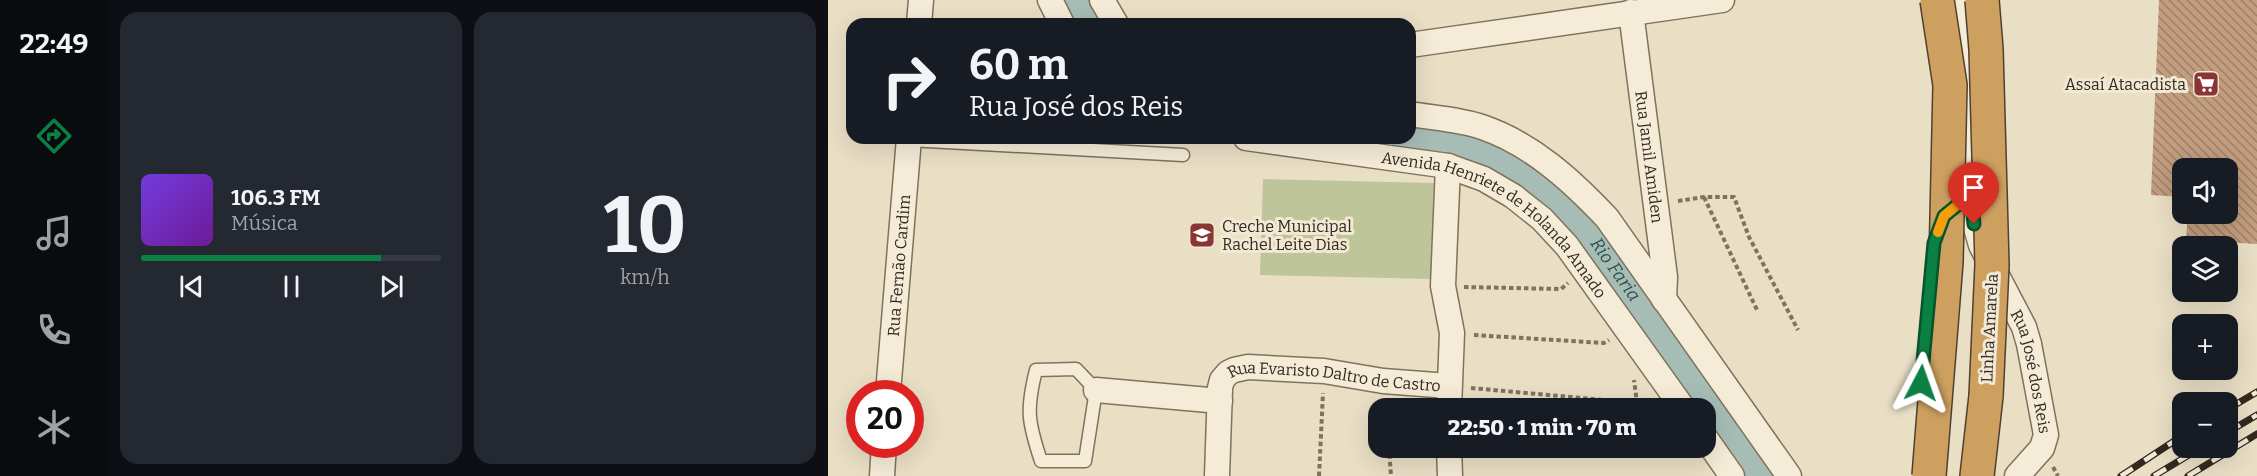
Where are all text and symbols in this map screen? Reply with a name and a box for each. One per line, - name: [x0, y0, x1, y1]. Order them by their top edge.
- text: 22:49: [19, 28, 89, 60]
- text: 60 m: [969, 40, 1068, 90]
- icon: right: [870, 42, 948, 120]
- supermarket icon: Assaí Atacadista: [2191, 69, 2221, 99]
- place label: Assaí Atacadista: [2065, 75, 2186, 94]
- street label: Rua Jamil Amiden: [1631, 90, 1667, 224]
- text: Rua José dos Reis: [969, 91, 1183, 123]
- icon: directions: [33, 115, 75, 157]
- street label: Avenida Henriete de Holanda Amado: [1380, 148, 1610, 302]
- map controls: [2172, 158, 2238, 458]
- button: sound: [2172, 158, 2238, 224]
- pin: [1948, 162, 1999, 224]
- icon: arrive: [1957, 171, 1990, 204]
- text: 10: [603, 179, 687, 273]
- text: 106.3 FM: [231, 184, 320, 211]
- street label: Rua Fernão Cardim: [884, 194, 914, 337]
- text: Música: [231, 211, 298, 235]
- icon: music: [33, 212, 75, 254]
- place label: Creche Municipal Rachel Leite Dias: [1222, 217, 1352, 254]
- school or university icon: Creche Municipal Rachel Leite Dias: [1187, 220, 1217, 250]
- water label: Rio Faria: [1586, 233, 1645, 305]
- button: layers: [2172, 236, 2238, 302]
- text: km/h: [620, 265, 670, 289]
- icon: previous: [175, 270, 208, 303]
- icon: pause: [275, 270, 308, 303]
- icon: next: [375, 270, 408, 303]
- street label: Linha Amarela: [1977, 273, 2002, 383]
- street label: Rua José dos Reis: [2006, 306, 2054, 435]
- icon: phone: [33, 309, 75, 351]
- button: +: [2172, 314, 2238, 380]
- position arrow: [1889, 351, 1953, 415]
- street label: Rua Evaristo Daltro de Castro: [1224, 358, 1441, 395]
- speed limit sign: 20: [846, 380, 924, 458]
- button: −: [2172, 392, 2238, 458]
- icon: climate: [33, 406, 75, 448]
- text: 22:50 · 1 min · 70 m: [1448, 414, 1636, 441]

